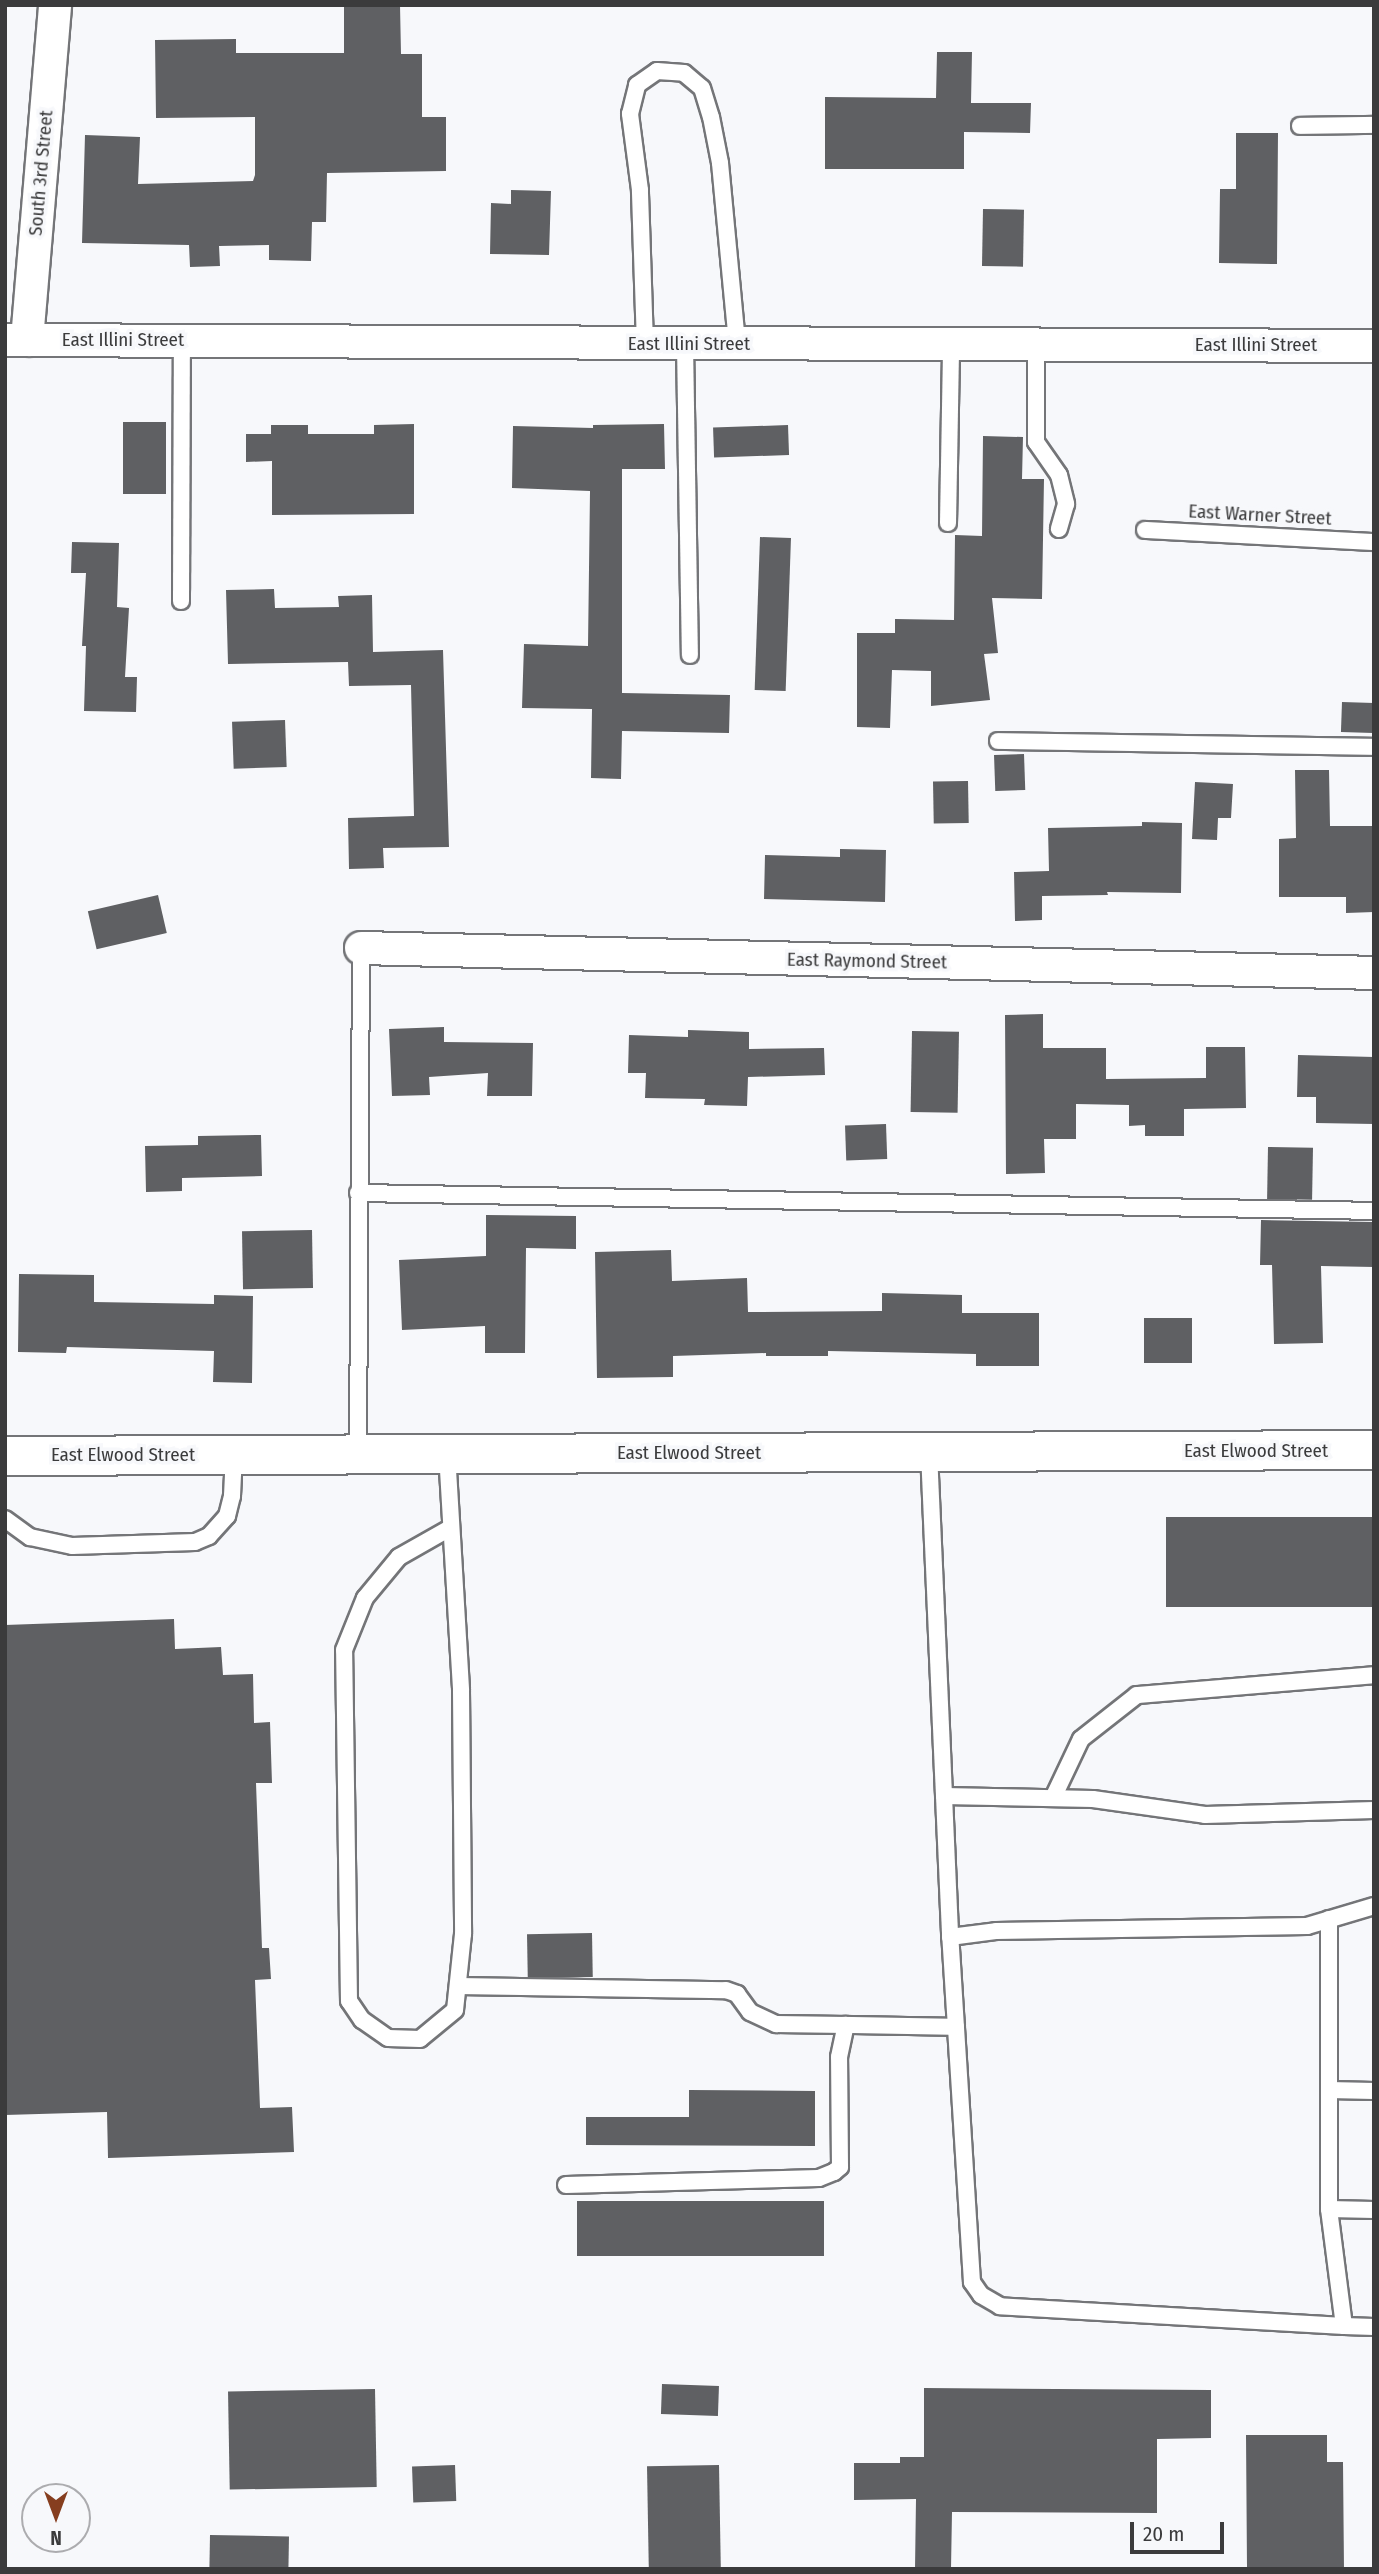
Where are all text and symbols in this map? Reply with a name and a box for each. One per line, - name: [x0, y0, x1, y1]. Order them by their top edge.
- street label: South 3rd Street: [24, 109, 58, 237]
- street label: East Illini Street: [62, 329, 184, 351]
- street label: East Illini Street: [628, 333, 750, 355]
- street label: East Illini Street: [1195, 334, 1317, 356]
- street label: East Warner Street: [1188, 500, 1332, 530]
- street label: East Raymond Street: [787, 948, 947, 974]
- street label: East Elwood Street: [1184, 1440, 1328, 1462]
- street label: East Elwood Street: [617, 1442, 761, 1464]
- street label: East Elwood Street: [51, 1444, 195, 1466]
- north arrow: [21, 2483, 91, 2553]
- scale bar: [1134, 2508, 1228, 2552]
- text: 20 m: [1143, 2521, 1184, 2547]
- text: N: [50, 2526, 62, 2549]

